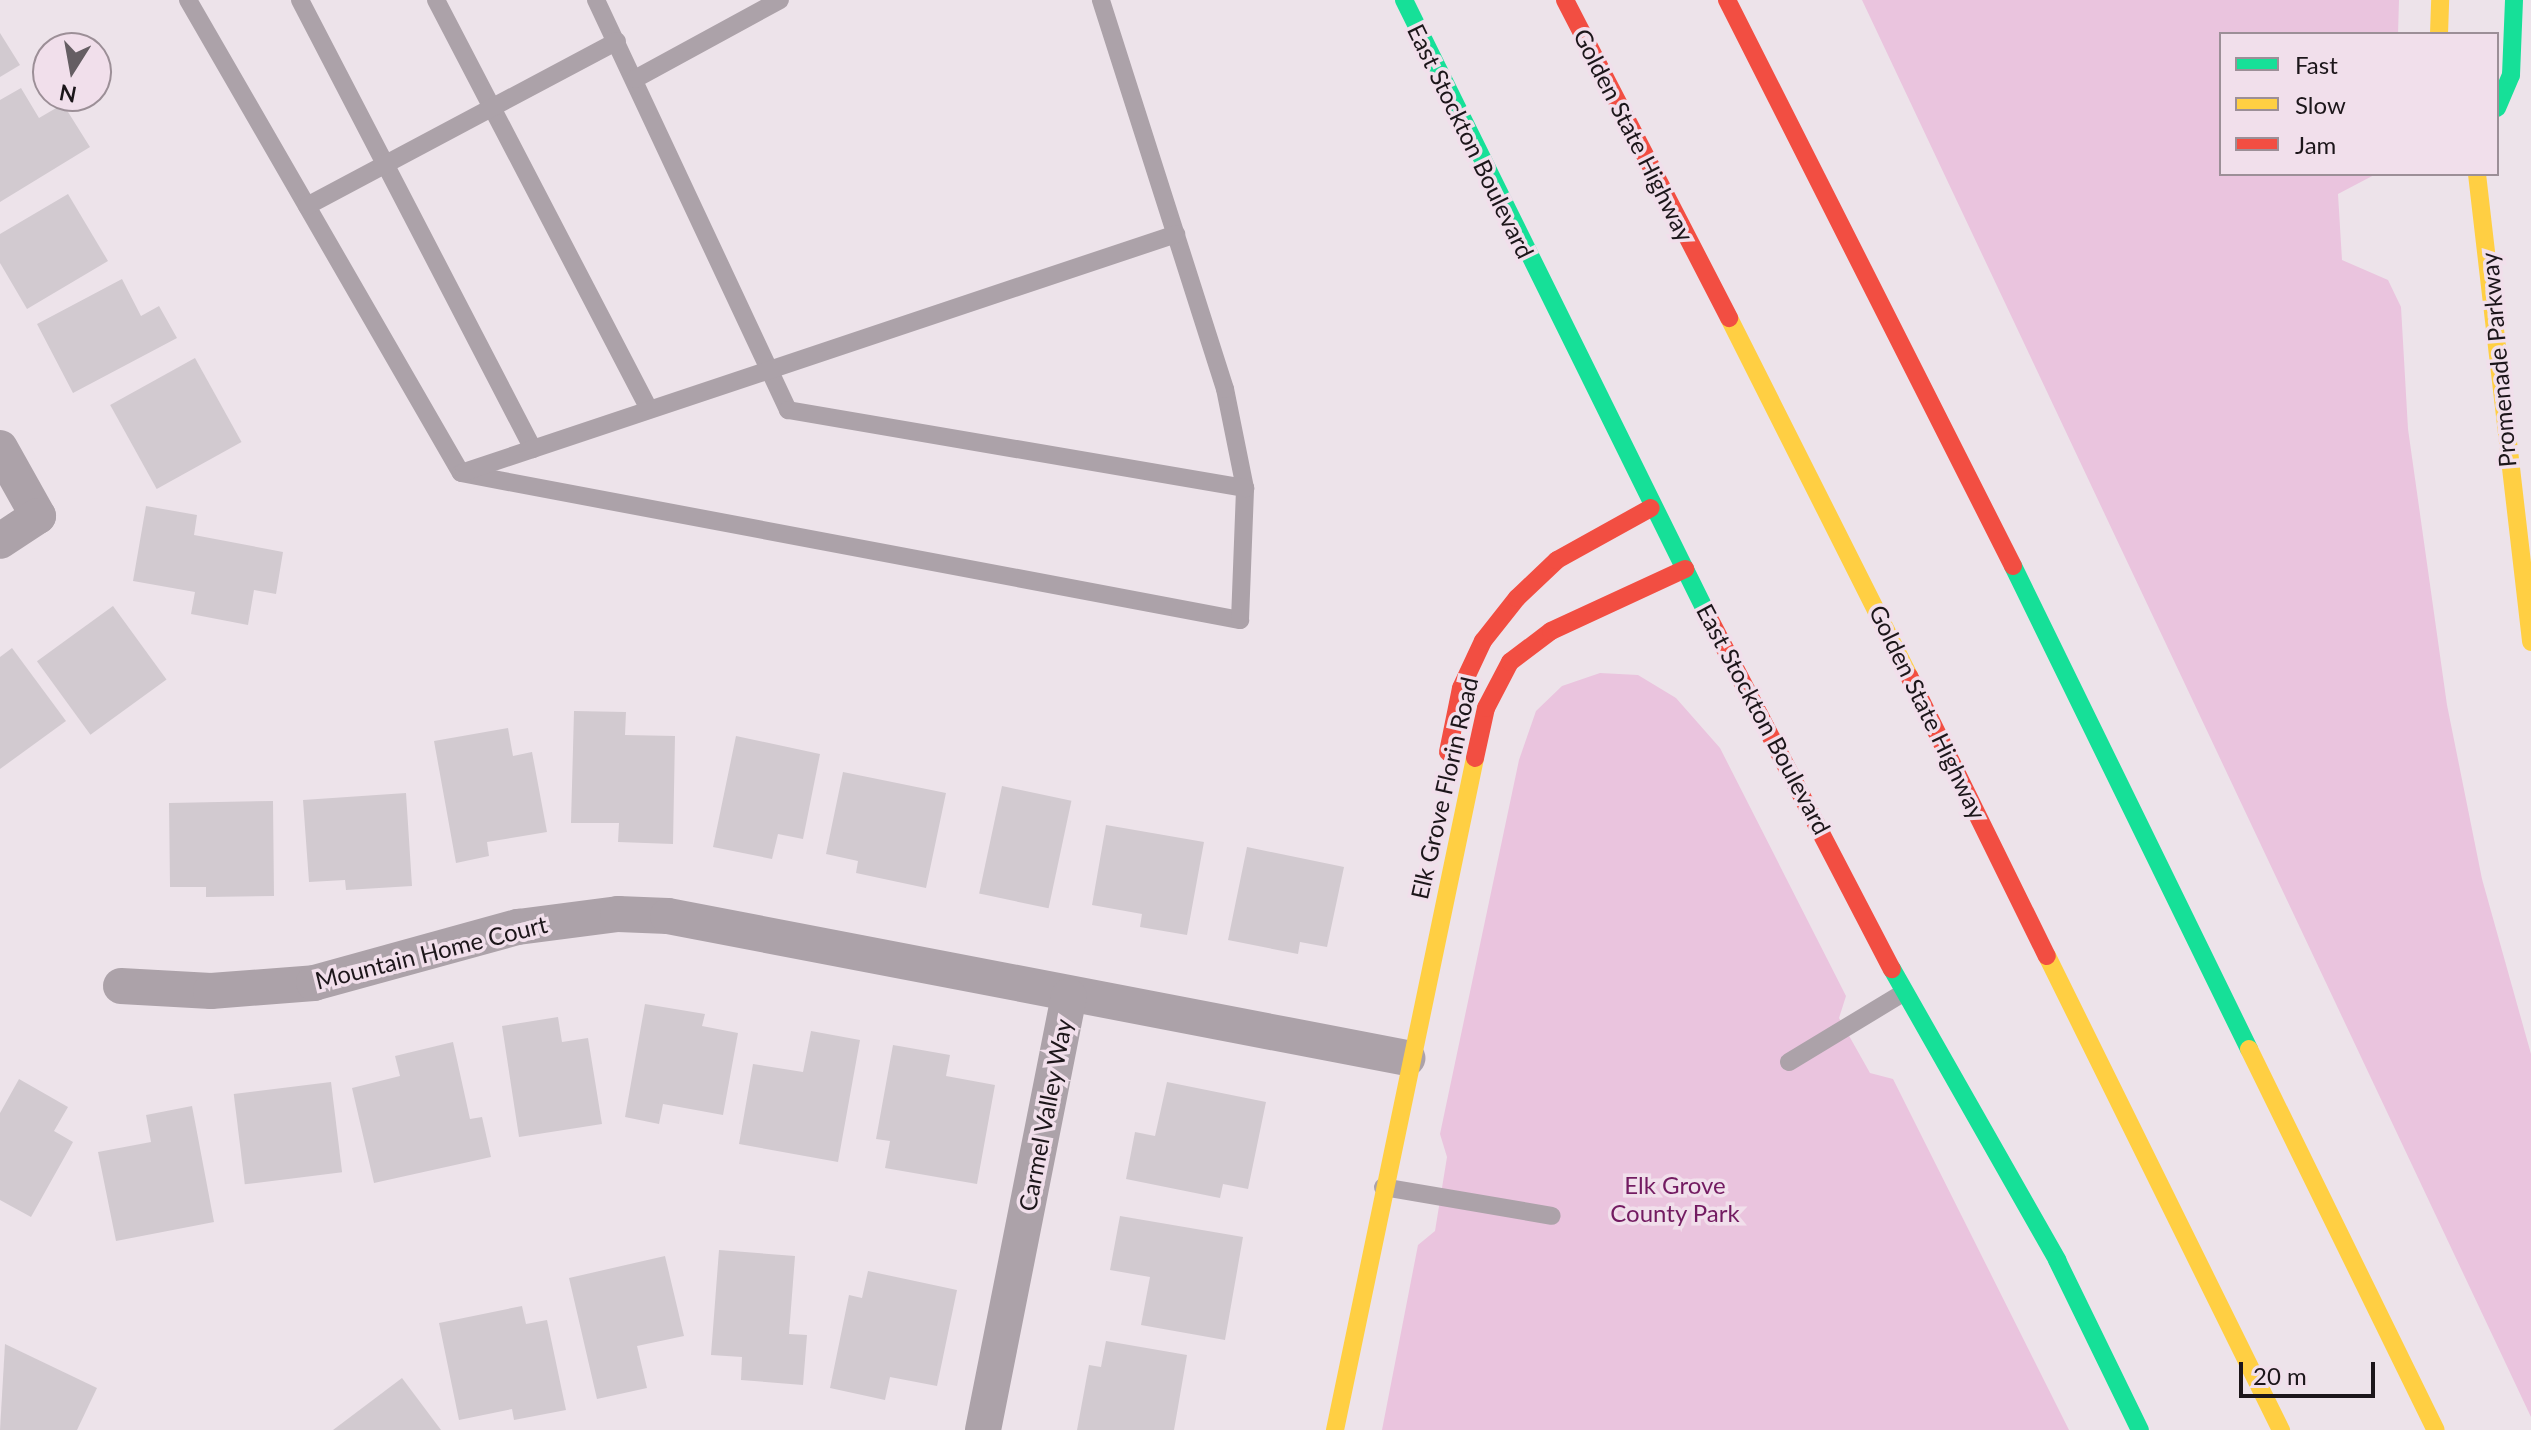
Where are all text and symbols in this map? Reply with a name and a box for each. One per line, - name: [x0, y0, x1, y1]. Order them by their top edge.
- street label: East Stockton Boulevard: [1402, 19, 1540, 263]
- street label: Golden State Highway: [1568, 24, 1700, 246]
- north arrow: [32, 32, 112, 112]
- legend: [2219, 32, 2499, 176]
- text: Fast: [2295, 50, 2338, 79]
- text: N: [57, 79, 79, 109]
- text: Slow: [2295, 90, 2346, 119]
- text: Jam: [2295, 130, 2336, 159]
- street label: Promenade Parkway: [2474, 251, 2522, 469]
- street label: East Stockton Boulevard: [1691, 599, 1837, 839]
- street label: Golden State Highway: [1864, 600, 1992, 824]
- street label: Elk Grove Florin Road: [1404, 674, 1484, 902]
- street label: Mountain Home Court: [312, 909, 550, 995]
- street label: Carmel Valley Way: [1012, 1016, 1078, 1214]
- park label: Elk Grove County Park: [1610, 1171, 1740, 1227]
- scale bar: [2243, 1346, 2379, 1396]
- text: 20 m: [2253, 1361, 2307, 1390]

